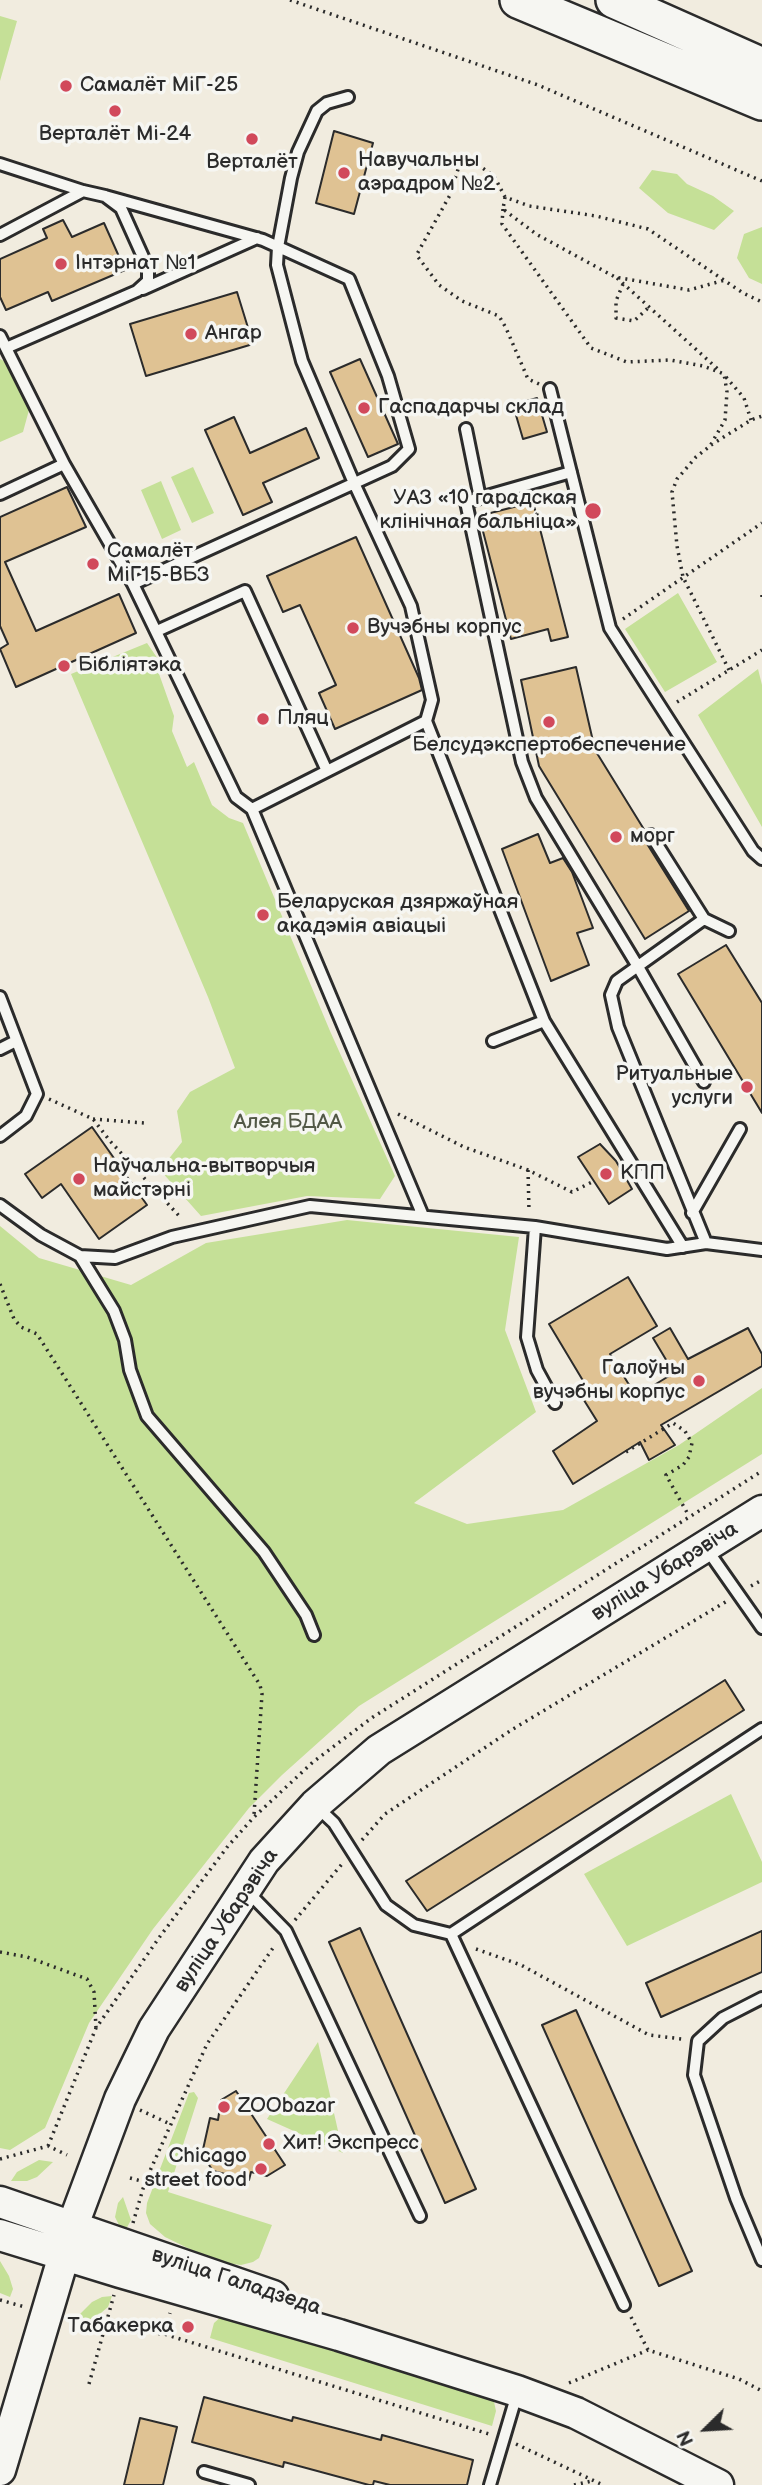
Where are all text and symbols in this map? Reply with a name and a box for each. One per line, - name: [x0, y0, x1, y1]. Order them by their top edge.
- place label: Самалёт МіГ-25: [80, 73, 238, 99]
- marker: Самалёт МіГ-25: [58, 78, 74, 94]
- marker: Верталёт Мі-24: [107, 103, 123, 119]
- place label: Верталёт Мі-24: [39, 122, 191, 148]
- marker: Верталёт: [244, 131, 260, 147]
- place label: Навучальны аэрадром №2: [358, 148, 496, 198]
- place label: Верталёт: [206, 150, 298, 176]
- marker: Навучальны аэрадром №2: [336, 165, 352, 181]
- place label: Інтэрнат №1: [75, 251, 196, 277]
- marker: Інтэрнат №1: [53, 256, 69, 272]
- place label: Ангар: [205, 321, 262, 347]
- marker: Ангар: [183, 326, 199, 342]
- place label: Гаспадарчы склад: [378, 395, 564, 421]
- marker: Гаспадарчы склад: [356, 400, 372, 416]
- place label: УАЗ «10 гарадская клінічная бальніца»: [379, 486, 577, 536]
- marker: УАЗ «10 гарадская клінічная бальніца»: [583, 501, 603, 521]
- place label: Самалёт МіГ15-ВБЗ: [107, 539, 209, 589]
- marker: Самалёт МіГ15-ВБЗ: [85, 556, 101, 572]
- place label: Вучэбны корпус: [367, 615, 522, 641]
- marker: Вучэбны корпус: [345, 620, 361, 636]
- place label: Бібліятэка: [78, 653, 182, 679]
- marker: Бібліятэка: [56, 658, 72, 674]
- place label: Пляц: [277, 706, 329, 732]
- marker: Пляц: [255, 711, 271, 727]
- marker: Белсудэкспертобеспечение: [541, 714, 557, 730]
- place label: Белсудэкспертобеспечение: [412, 733, 686, 759]
- place label: морг: [630, 824, 675, 850]
- marker: морг: [608, 829, 624, 845]
- place label: Беларуская дзяржаўная акадэмія авіацыі: [277, 890, 518, 940]
- marker: Беларуская дзяржаўная акадэмія авіацыі: [255, 907, 271, 923]
- place label: Ритуальные услуги: [615, 1062, 733, 1112]
- marker: Ритуальные услуги: [739, 1079, 755, 1095]
- park label: Алея БДАА: [234, 1110, 342, 1136]
- place label: Наўчальна-вытворчыя майстэрні: [93, 1154, 316, 1204]
- place label: КПП: [620, 1161, 665, 1187]
- marker: КПП: [598, 1166, 614, 1182]
- marker: Наўчальна-вытворчыя майстэрні: [71, 1171, 87, 1187]
- place label: Галоўны вучэбны корпус: [533, 1356, 685, 1406]
- marker: Галоўны вучэбны корпус: [691, 1373, 707, 1389]
- street label: вуліца Убарэвіча: [587, 1517, 743, 1627]
- street label: вуліца Убарэвіча: [170, 1844, 284, 1998]
- place label: ZOObazar: [238, 2094, 335, 2120]
- marker: ZOObazar: [216, 2099, 232, 2115]
- place label: Хит! Экспресс: [283, 2131, 419, 2157]
- marker: Хит! Экспресс: [261, 2136, 277, 2152]
- place label: Chicago street food: [144, 2144, 247, 2194]
- marker: Chicago street food: [253, 2161, 269, 2177]
- street label: вуліца Галадзеда: [148, 2243, 324, 2321]
- place label: Табакерка: [68, 2314, 174, 2340]
- marker: Табакерка: [180, 2319, 196, 2335]
- north arrow: [671, 2394, 741, 2464]
- text: N: [673, 2427, 700, 2449]

